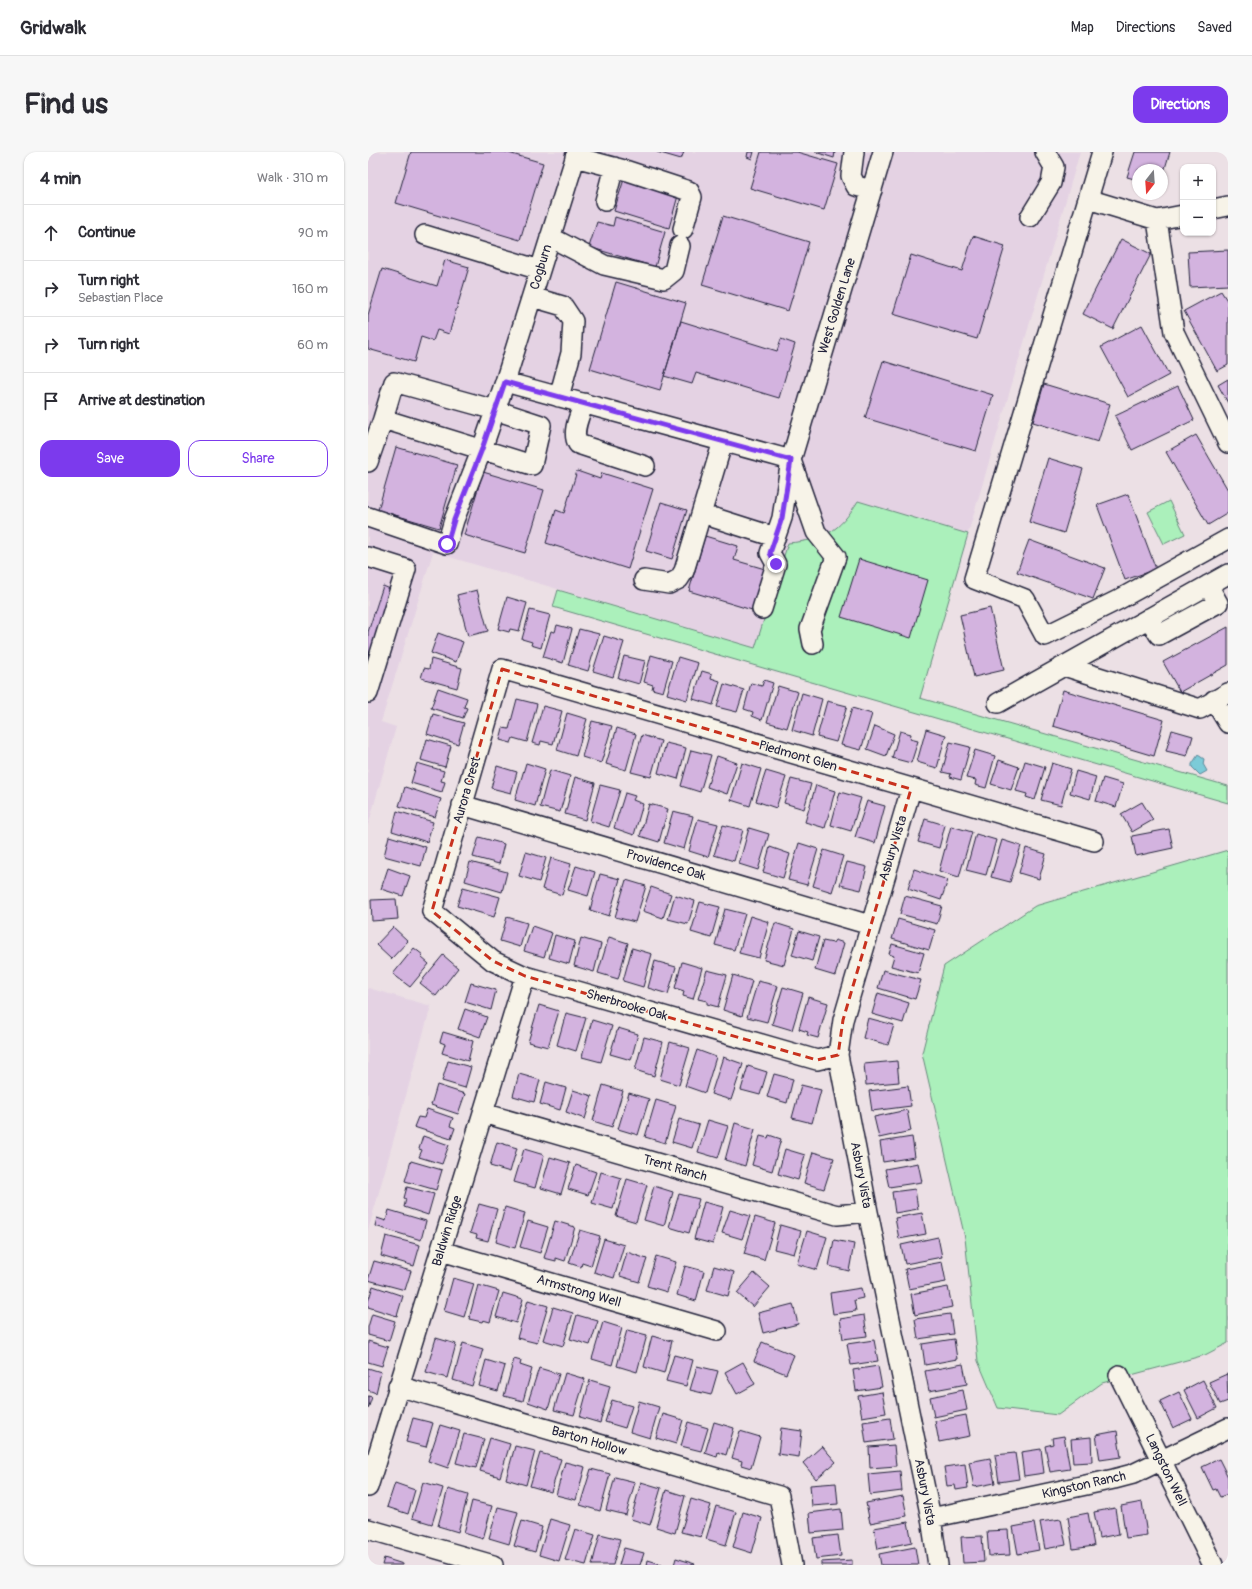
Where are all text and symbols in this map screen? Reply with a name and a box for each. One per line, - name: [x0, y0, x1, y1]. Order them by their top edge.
- text: Gridwalk: [20, 16, 86, 40]
- text: Map: [1071, 19, 1094, 36]
- text: Directions: [1116, 19, 1175, 36]
- text: Saved: [1197, 19, 1232, 36]
- button: Directions: [1133, 86, 1228, 123]
- text: Find us: [24, 87, 108, 122]
- north arrow: [1132, 164, 1168, 200]
- map controls: [1180, 164, 1216, 236]
- button: +: [1180, 164, 1216, 200]
- text: 4 min: [40, 168, 81, 189]
- text: Walk · 310 m: [257, 170, 328, 186]
- button: −: [1180, 200, 1216, 236]
- icon: ahead: [40, 222, 62, 244]
- text: Continue: [78, 223, 136, 242]
- text: 90 m: [298, 225, 328, 241]
- street label: Cogburn: [527, 242, 555, 292]
- street label: West Golden Lane: [815, 255, 859, 356]
- text: Turn right: [78, 271, 139, 290]
- icon: right: [40, 278, 62, 300]
- text: 160 m: [292, 281, 328, 297]
- text: Sebastian Place: [78, 290, 163, 306]
- icon: right: [40, 334, 62, 356]
- text: Turn right: [78, 335, 139, 354]
- text: 60 m: [297, 337, 328, 353]
- icon: arrive: [40, 390, 62, 412]
- text: Arrive at destination: [78, 391, 205, 410]
- button: Save: [40, 440, 180, 477]
- button: Share: [188, 440, 328, 477]
- route start: [438, 535, 456, 553]
- route end: [767, 555, 785, 573]
- street label: Piedmont Glen: [757, 737, 839, 775]
- street label: Aurora Crest: [450, 754, 484, 825]
- street label: Asbury Vista: [875, 813, 911, 883]
- street label: Providence Oak: [624, 846, 708, 884]
- street label: Sherbrooke Oak: [585, 986, 670, 1024]
- street label: Asbury Vista: [847, 1140, 875, 1210]
- street label: Trent Ranch: [641, 1151, 709, 1185]
- street label: Baldwin Ridge: [429, 1193, 466, 1268]
- street label: Armstrong Well: [535, 1271, 623, 1311]
- street label: Barton Hollow: [550, 1423, 629, 1459]
- street label: Langston Well: [1142, 1431, 1190, 1509]
- street label: Asbury Vista: [911, 1457, 939, 1527]
- street label: Kingston Ranch: [1041, 1468, 1127, 1502]

